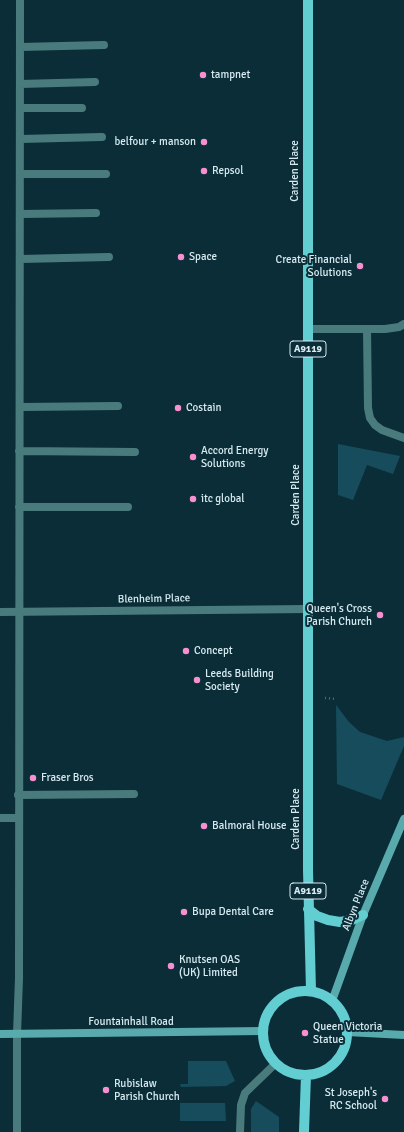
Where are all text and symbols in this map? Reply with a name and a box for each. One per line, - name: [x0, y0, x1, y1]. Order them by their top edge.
- place label: tampnet: [211, 68, 250, 82]
- marker: tampnet: [198, 70, 208, 80]
- place label: belfour + manson: [115, 135, 196, 149]
- marker: belfour + manson: [199, 137, 209, 147]
- street label: Carden Place: [288, 140, 302, 202]
- place label: Repsol: [212, 164, 244, 178]
- marker: Repsol: [199, 166, 209, 176]
- place label: Space: [189, 250, 217, 264]
- marker: Space: [176, 252, 186, 262]
- place label: Create Financial Solutions: [275, 253, 352, 279]
- marker: Create Financial Solutions: [355, 261, 365, 271]
- road number: A9119: [290, 341, 326, 357]
- place label: Costain: [186, 401, 222, 415]
- marker: Costain: [173, 403, 183, 413]
- place label: Accord Energy Solutions: [201, 444, 268, 470]
- marker: Accord Energy Solutions: [188, 452, 198, 462]
- street label: Carden Place: [289, 464, 303, 526]
- place label: itc global: [201, 492, 245, 506]
- marker: itc global: [188, 494, 198, 504]
- street label: Blenheim Place: [118, 592, 190, 606]
- place label: Queen's Cross Parish Church: [306, 602, 372, 628]
- marker: Queen's Cross Parish Church: [375, 610, 385, 620]
- place label: Concept: [194, 644, 233, 658]
- marker: Concept: [181, 646, 191, 656]
- place label: Leeds Building Society: [205, 667, 274, 693]
- marker: Leeds Building Society: [192, 675, 202, 685]
- place label: Fraser Bros: [41, 771, 94, 785]
- marker: Fraser Bros: [28, 773, 38, 783]
- street label: Carden Place: [289, 788, 303, 850]
- place label: Balmoral House: [212, 819, 287, 833]
- marker: Balmoral House: [199, 821, 209, 831]
- street label: Albyn Place: [340, 877, 372, 933]
- road number: A9119: [290, 883, 326, 899]
- place label: Bupa Dental Care: [192, 905, 274, 919]
- marker: Bupa Dental Care: [179, 907, 189, 917]
- place label: Knutsen OAS (UK) Limited: [179, 953, 240, 979]
- marker: Knutsen OAS (UK) Limited: [166, 961, 176, 971]
- street label: Fountainhall Road: [88, 1015, 174, 1029]
- place label: Queen Victoria Statue: [313, 1020, 382, 1046]
- marker: Queen Victoria Statue: [300, 1028, 310, 1038]
- place label: Rubislaw Parish Church: [114, 1077, 180, 1103]
- marker: Rubislaw Parish Church: [101, 1085, 111, 1095]
- place label: St Joseph's RC School: [325, 1086, 377, 1112]
- marker: St Joseph's RC School: [380, 1094, 390, 1104]

